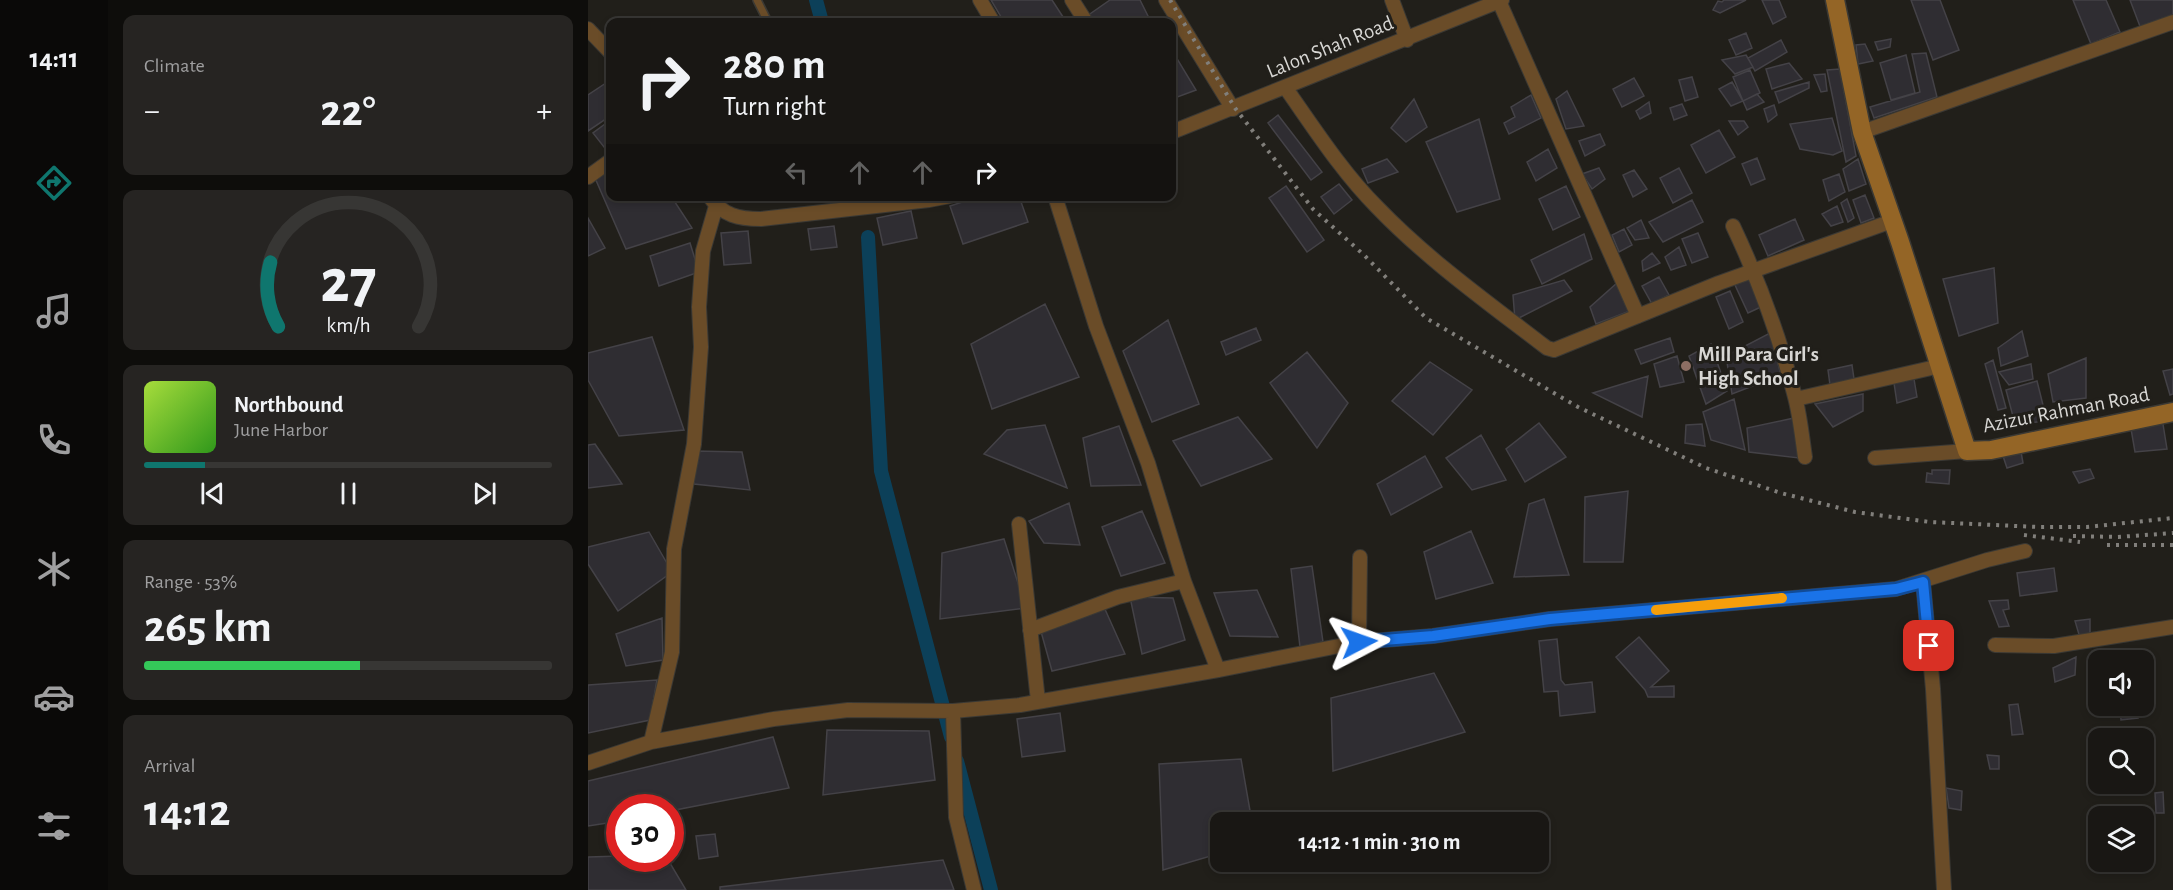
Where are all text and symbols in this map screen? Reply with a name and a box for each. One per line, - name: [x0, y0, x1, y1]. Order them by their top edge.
- street label: Lalon Shah Road: [1264, 12, 1396, 82]
- icon: right: [624, 42, 702, 120]
- text: 280 m: [723, 44, 826, 86]
- text: 14:11: [30, 45, 78, 72]
- text: Climate: [144, 56, 205, 76]
- text: 22°: [320, 89, 376, 134]
- text: Turn right: [723, 93, 826, 120]
- text: −: [144, 95, 160, 128]
- text: +: [536, 95, 552, 128]
- icon: left: [780, 156, 813, 189]
- icon: ahead: [843, 156, 876, 189]
- icon: ahead: [906, 156, 939, 189]
- icon: right: [969, 156, 1002, 189]
- icon: directions: [33, 162, 75, 204]
- text: 27: [320, 251, 376, 313]
- icon: music: [33, 290, 75, 332]
- text: km/h: [326, 315, 370, 336]
- place label: Mill Para Girl's High School: [1698, 344, 1819, 389]
- marker: Mill Para Girl's High School: [1679, 359, 1693, 373]
- street label: Azizur Rahman Road: [1981, 384, 2151, 436]
- text: Northbound: [234, 394, 343, 416]
- icon: phone: [33, 419, 75, 461]
- text: June Harbor: [234, 420, 328, 440]
- icon: previous: [196, 477, 229, 510]
- icon: pause: [332, 477, 365, 510]
- icon: next: [468, 477, 501, 510]
- icon: climate: [33, 548, 75, 590]
- text: Range · 53%: [144, 572, 237, 592]
- text: 265 km: [144, 605, 272, 650]
- position arrow: [1327, 610, 1391, 674]
- pin: [1903, 620, 1954, 671]
- icon: arrive: [1912, 629, 1945, 662]
- map controls: [2088, 650, 2154, 872]
- button: sound: [2088, 650, 2154, 716]
- icon: car: [33, 676, 75, 718]
- button: search: [2088, 728, 2154, 794]
- text: Arrival: [144, 756, 195, 776]
- text: 14:12: [144, 789, 231, 834]
- speed limit sign: 30: [606, 794, 684, 872]
- icon: filters: [33, 805, 75, 847]
- button: layers: [2088, 806, 2154, 872]
- text: 14:12 · 1 min · 310 m: [1299, 831, 1461, 853]

